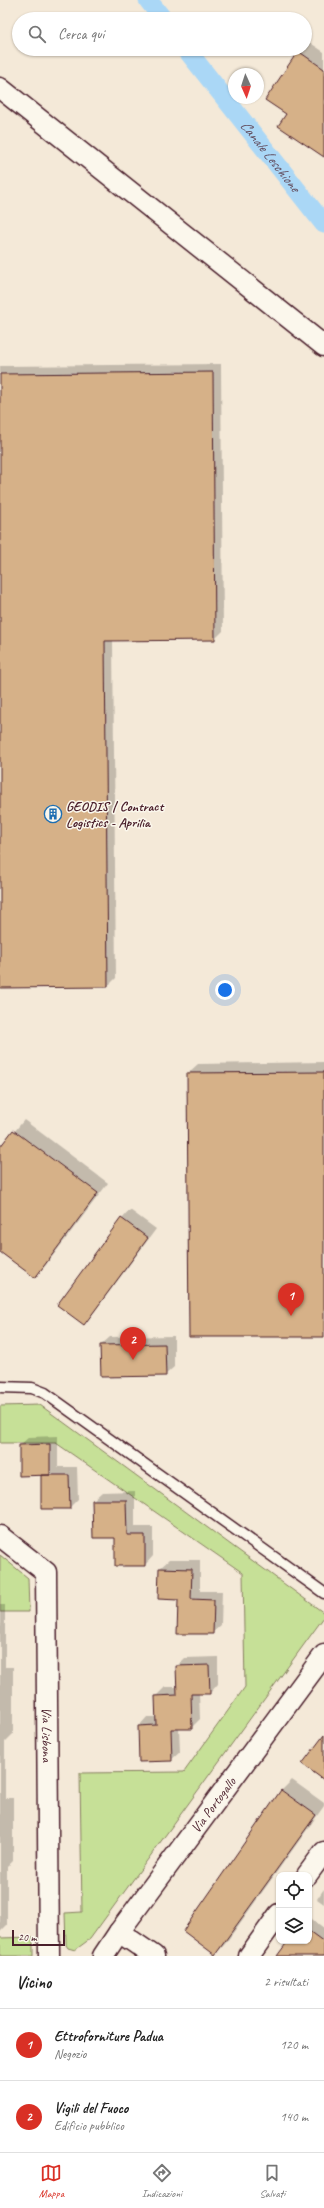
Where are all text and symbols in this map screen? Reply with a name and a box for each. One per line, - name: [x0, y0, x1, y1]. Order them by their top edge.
- search box: [12, 12, 312, 56]
- icon: search: [26, 23, 48, 45]
- text: Cerca qui: [58, 25, 104, 44]
- north arrow: [228, 68, 264, 104]
- water label: Canale Leschione: [236, 116, 306, 197]
- place label: GEODIS | Contract Logistics - Aprilia: [66, 798, 165, 831]
- building icon: GEODIS | Contract Logistics - Aprilia: [43, 804, 63, 824]
- your location: [215, 980, 235, 1000]
- pin: 1: [278, 1283, 304, 1316]
- pin: 2: [120, 1327, 146, 1360]
- street label: Via Lisbona: [39, 1707, 56, 1763]
- street label: Via Portogallo: [187, 1773, 240, 1836]
- map controls: [276, 1872, 312, 1944]
- button: locate: [276, 1872, 312, 1908]
- button: layers: [276, 1908, 312, 1944]
- scale bar: [12, 1928, 65, 1947]
- text: 20 m: [18, 1930, 37, 1944]
- text: Vicino: [16, 1972, 51, 1993]
- text: 2 risultati: [264, 1974, 308, 1990]
- text: Ettroforniture Padua: [54, 2027, 163, 2046]
- text: 1: [26, 2037, 32, 2053]
- text: 120 m: [280, 2037, 308, 2053]
- text: Negozio: [54, 2046, 86, 2062]
- text: Vigili del Fuoco: [54, 2099, 128, 2118]
- text: 2: [26, 2109, 32, 2125]
- text: 140 m: [280, 2109, 308, 2125]
- text: Edificio pubblico: [54, 2118, 124, 2134]
- tab: Mappa: [39, 2162, 64, 2200]
- tab: Indicazioni: [142, 2162, 182, 2200]
- tab: Salvati: [260, 2162, 285, 2200]

